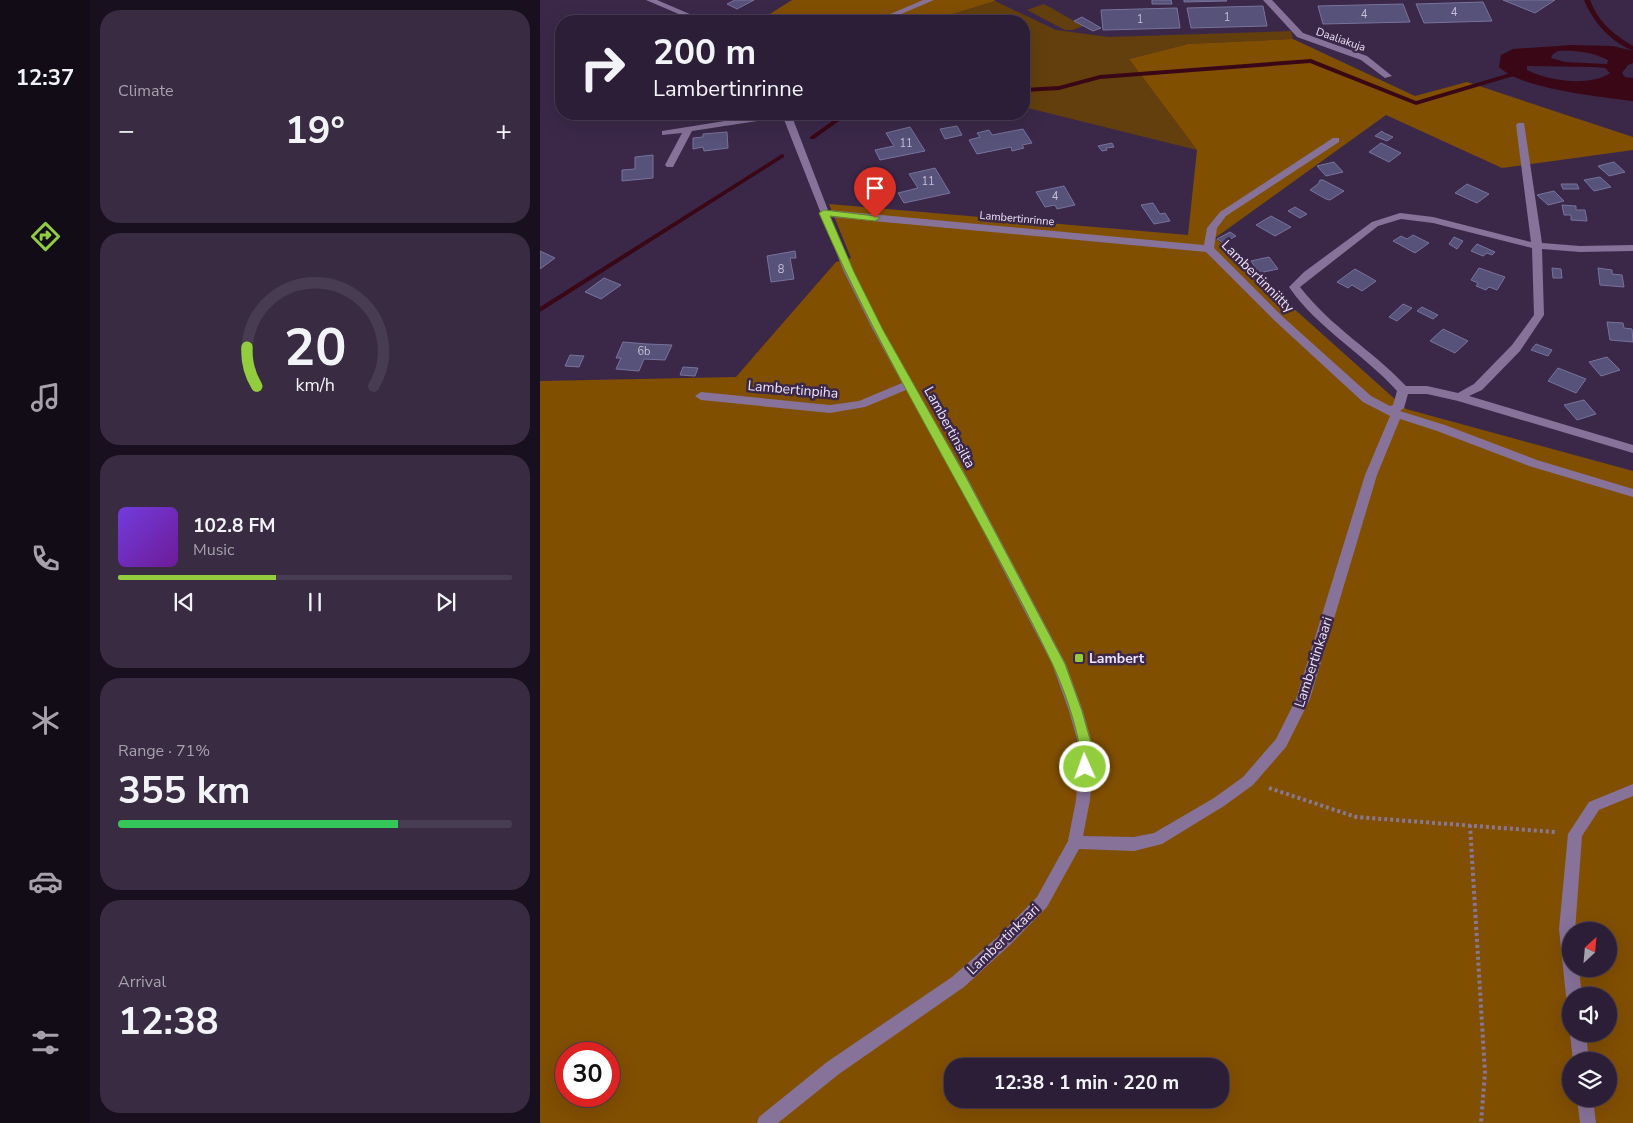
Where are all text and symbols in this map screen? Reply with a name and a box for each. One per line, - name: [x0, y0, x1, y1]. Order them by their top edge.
- house number: 4: [1451, 5, 1458, 20]
- house number: 4: [1361, 7, 1368, 22]
- house number: 1: [1224, 10, 1230, 25]
- house number: 1: [1137, 12, 1143, 27]
- street label: Daaliakuja: [1314, 24, 1368, 55]
- text: 200 m: [653, 29, 756, 76]
- icon: right: [570, 35, 635, 100]
- text: 12:37: [16, 63, 74, 93]
- text: Lambertinrinne: [653, 74, 803, 104]
- text: Climate: [118, 80, 173, 102]
- text: 19°: [285, 105, 345, 156]
- text: −: [118, 112, 135, 150]
- text: +: [495, 112, 512, 150]
- house number: 11: [899, 136, 913, 151]
- pin: [854, 167, 896, 218]
- icon: arrive: [861, 174, 889, 202]
- house number: 11: [921, 174, 935, 189]
- house number: 4: [1052, 189, 1059, 204]
- street label: Lambertinrinne: [979, 208, 1055, 229]
- icon: directions: [28, 219, 63, 254]
- street label: Lambertinniitty: [1217, 236, 1299, 317]
- house number: 8: [778, 262, 785, 277]
- text: 20: [284, 312, 346, 383]
- house number: 6b: [637, 344, 651, 359]
- text: km/h: [295, 373, 335, 397]
- street label: Lambertinpiha: [747, 376, 839, 403]
- icon: music: [28, 380, 63, 415]
- street label: Lambertinsilta: [919, 383, 980, 471]
- text: 102.8 FM: [193, 513, 276, 539]
- text: Music: [193, 539, 234, 561]
- icon: phone: [28, 541, 63, 576]
- icon: previous: [170, 588, 198, 616]
- icon: pause: [301, 588, 329, 616]
- icon: next: [432, 588, 460, 616]
- street label: Lambertinkaari: [1290, 614, 1337, 710]
- place label: Lambert: [1089, 649, 1145, 668]
- marker: Lambert: [1073, 652, 1085, 664]
- icon: climate: [28, 703, 63, 738]
- text: Range · 71%: [118, 740, 210, 762]
- position arrow: [1058, 740, 1110, 792]
- text: 355 km: [118, 765, 250, 816]
- icon: car: [28, 864, 63, 899]
- street label: Lambertinkaari: [963, 900, 1044, 979]
- north arrow: [1562, 922, 1618, 978]
- map controls: [1562, 922, 1617, 1107]
- text: Arrival: [118, 971, 166, 993]
- button: sound: [1562, 987, 1617, 1042]
- text: 12:38: [118, 996, 219, 1047]
- icon: filters: [28, 1025, 63, 1060]
- speed limit sign: 30: [555, 1042, 620, 1107]
- button: layers: [1562, 1052, 1617, 1107]
- text: 12:38 · 1 min · 220 m: [994, 1070, 1179, 1096]

